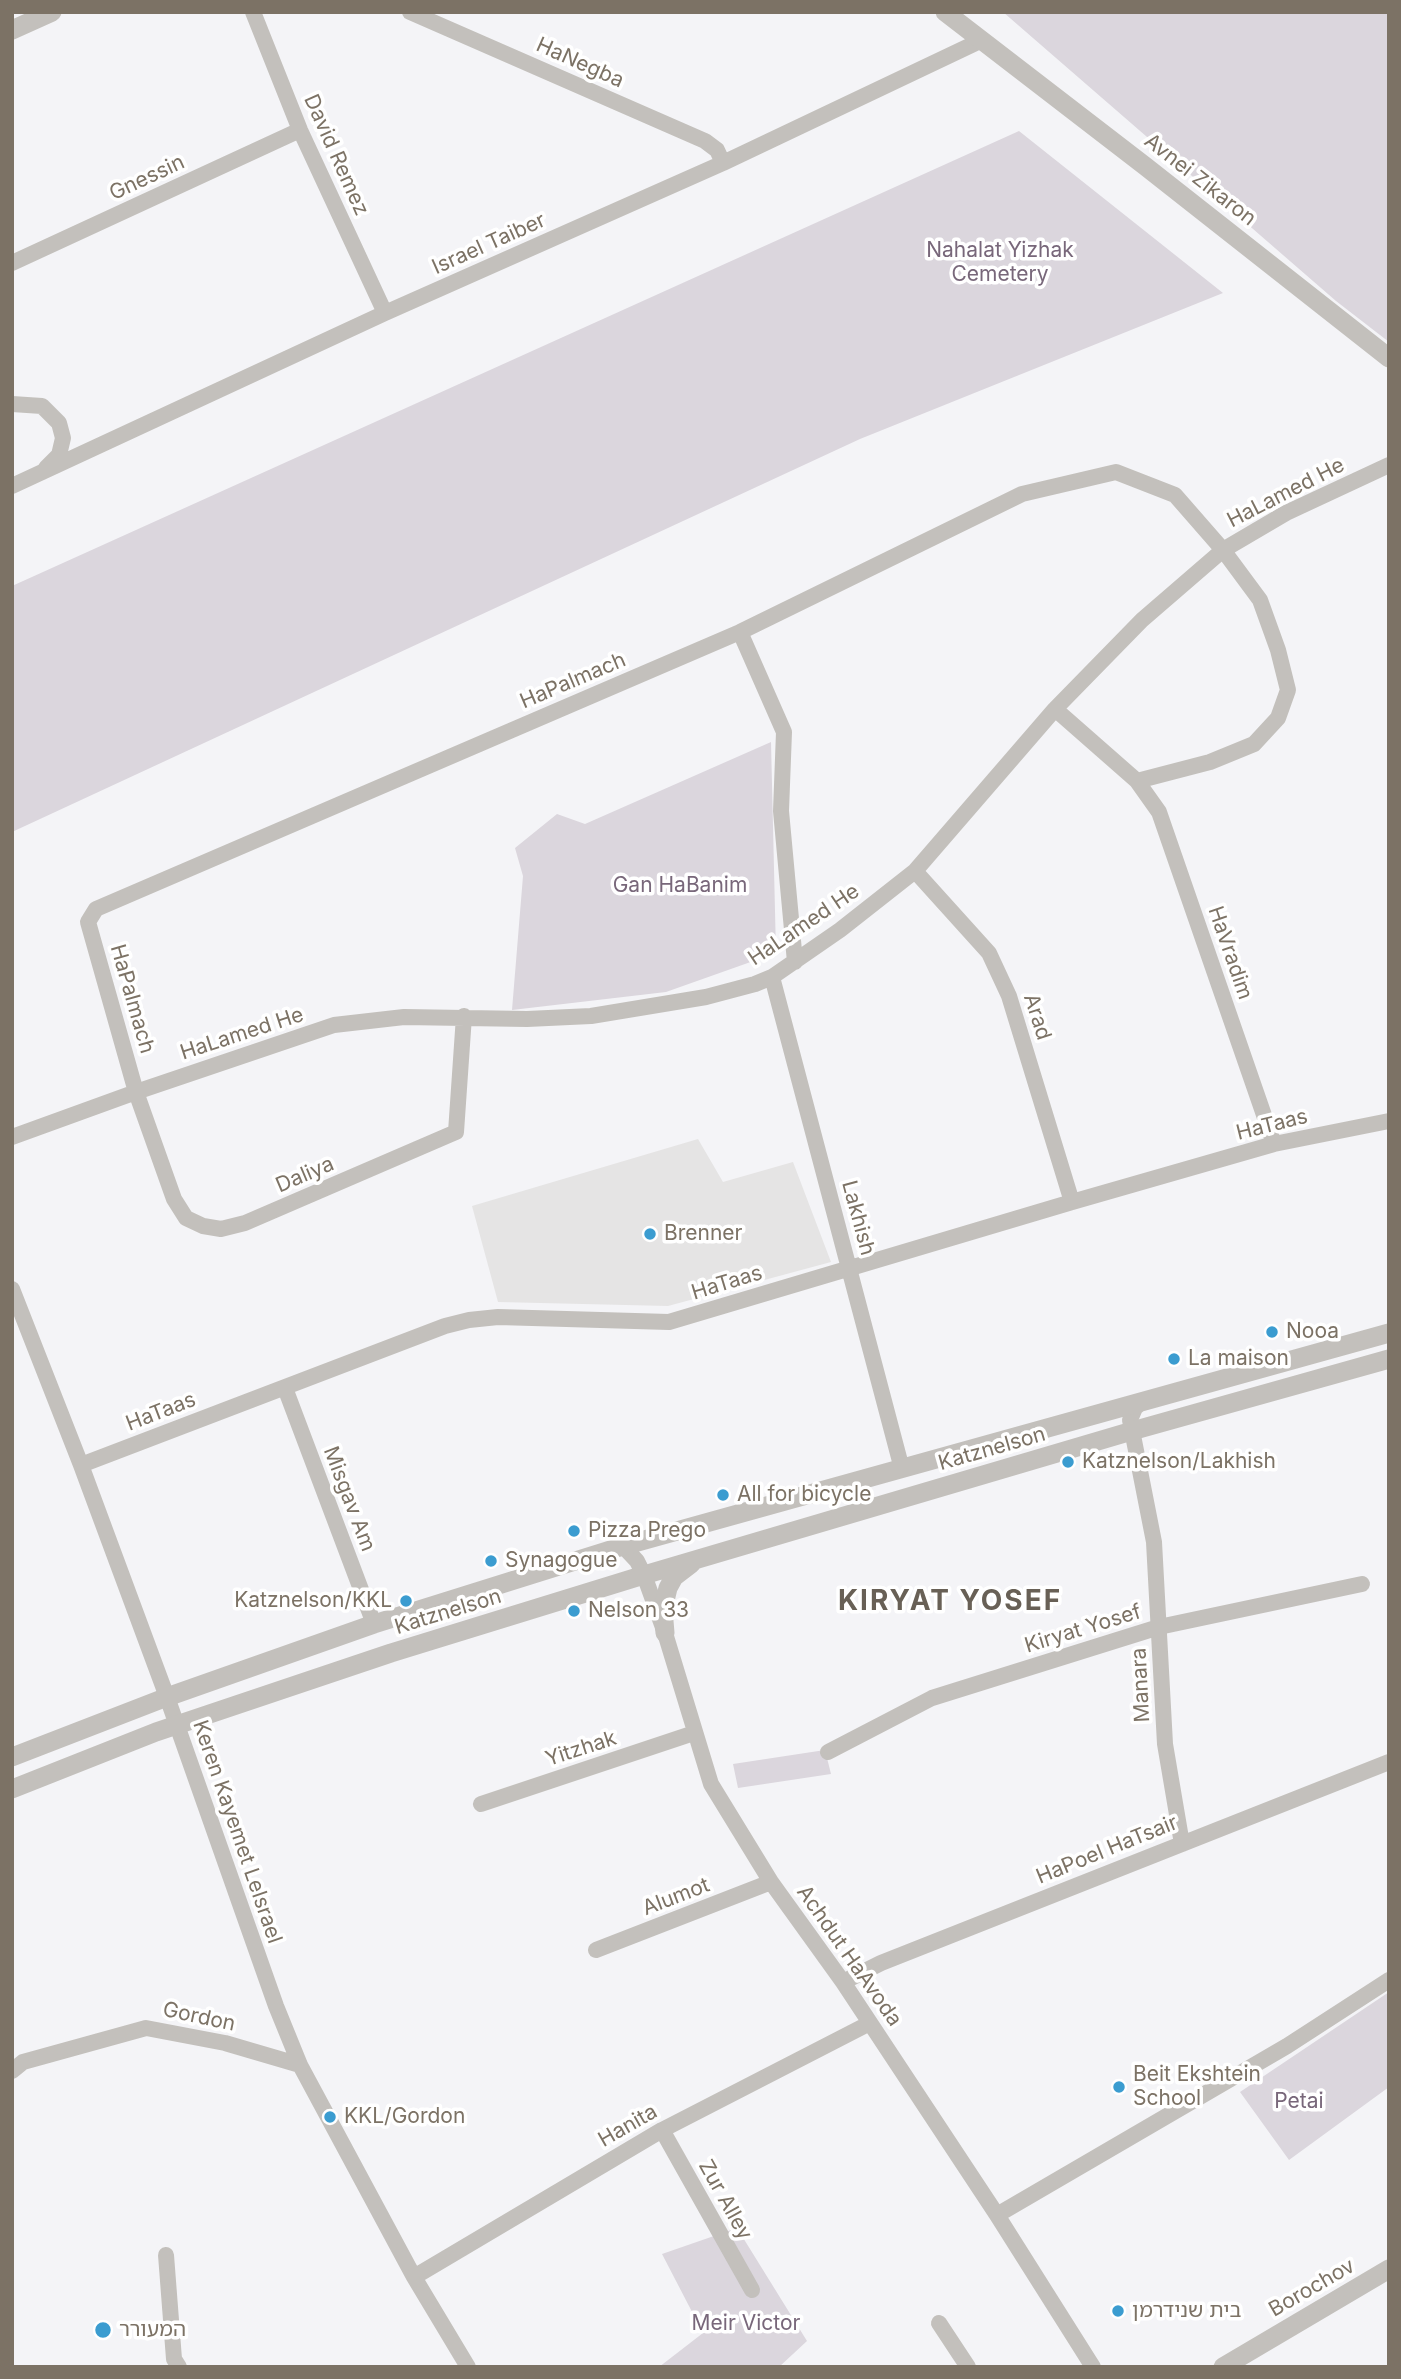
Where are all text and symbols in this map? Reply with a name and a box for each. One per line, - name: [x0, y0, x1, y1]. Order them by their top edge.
- street label: HaNegba: [532, 33, 628, 93]
- street label: David Remez: [298, 91, 374, 219]
- street label: Avnei Zikaron: [1139, 129, 1261, 231]
- street label: Gnessin: [105, 150, 189, 206]
- street label: Israel Taiber: [428, 208, 550, 280]
- park label: Nahalat Yizhak Cemetery: [926, 238, 1074, 288]
- street label: HaLamed He: [1223, 453, 1349, 533]
- street label: HaPalmach: [516, 647, 630, 715]
- park label: Gan HaBanim: [613, 873, 747, 899]
- street label: HaLamed He: [744, 879, 864, 971]
- street label: HaVradim: [1202, 903, 1258, 1003]
- street label: HaPalmach: [104, 942, 160, 1056]
- street label: Arad: [1018, 991, 1056, 1043]
- street label: HaLamed He: [177, 1002, 307, 1066]
- street label: HaTaas: [1234, 1104, 1310, 1146]
- street label: Daliya: [272, 1152, 338, 1198]
- street label: Lakhish: [836, 1178, 880, 1258]
- place label: Brenner: [664, 1221, 743, 1247]
- marker: Brenner: [642, 1226, 658, 1242]
- street label: HaTaas: [689, 1260, 765, 1306]
- place label: Nooa: [1286, 1319, 1339, 1345]
- marker: Nooa: [1264, 1324, 1280, 1340]
- place label: La maison: [1188, 1346, 1289, 1372]
- marker: La maison: [1166, 1351, 1182, 1367]
- street label: HaTaas: [123, 1387, 199, 1437]
- street label: Katznelson: [936, 1422, 1048, 1476]
- street label: Misgav Am: [318, 1443, 380, 1555]
- place label: Katznelson/Lakhish: [1082, 1449, 1276, 1475]
- marker: Katznelson/Lakhish: [1060, 1454, 1076, 1470]
- place label: All for bicycle: [737, 1482, 871, 1508]
- marker: All for bicycle: [715, 1487, 731, 1503]
- place label: Pizza Prego: [588, 1518, 706, 1544]
- marker: Pizza Prego: [566, 1523, 582, 1539]
- place label: Synagogue: [505, 1548, 617, 1574]
- marker: Synagogue: [483, 1553, 499, 1569]
- street label: Katznelson: [392, 1584, 504, 1640]
- district label: KIRYAT YOSEF: [839, 1585, 1061, 1619]
- place label: Katznelson/KKL: [234, 1588, 392, 1614]
- marker: Katznelson/KKL: [398, 1593, 414, 1609]
- place label: Nelson 33: [588, 1598, 689, 1624]
- street label: Kiryat Yosef: [1022, 1599, 1144, 1659]
- marker: Nelson 33: [566, 1603, 582, 1619]
- street label: Manara: [1126, 1647, 1156, 1723]
- street label: Keren Kayemet LeIsrael: [187, 1717, 287, 1947]
- street label: Yitzhak: [542, 1726, 620, 1772]
- street label: HaPoel HaTsair: [1033, 1810, 1181, 1890]
- street label: Alumot: [639, 1873, 713, 1921]
- street label: Achdut HaAvoda: [791, 1881, 907, 2031]
- street label: Gordon: [160, 1997, 238, 2037]
- place label: Beit Ekshtein School: [1133, 2062, 1261, 2112]
- marker: Beit Ekshtein School: [1111, 2079, 1127, 2095]
- park label: Petai: [1274, 2089, 1324, 2115]
- street label: Hanita: [594, 2099, 662, 2153]
- place label: KKL/Gordon: [344, 2104, 465, 2130]
- marker: KKL/Gordon: [322, 2109, 338, 2125]
- street label: Zur Alley: [693, 2156, 757, 2244]
- street label: Borochov: [1265, 2253, 1359, 2323]
- place label: בית שנידרמן: [1132, 2298, 1241, 2324]
- marker: בית שנידרמן: [1110, 2303, 1126, 2319]
- park label: Meir Victor: [692, 2311, 800, 2337]
- place label: המעורר: [119, 2317, 186, 2343]
- marker: המעורר: [93, 2320, 113, 2340]

